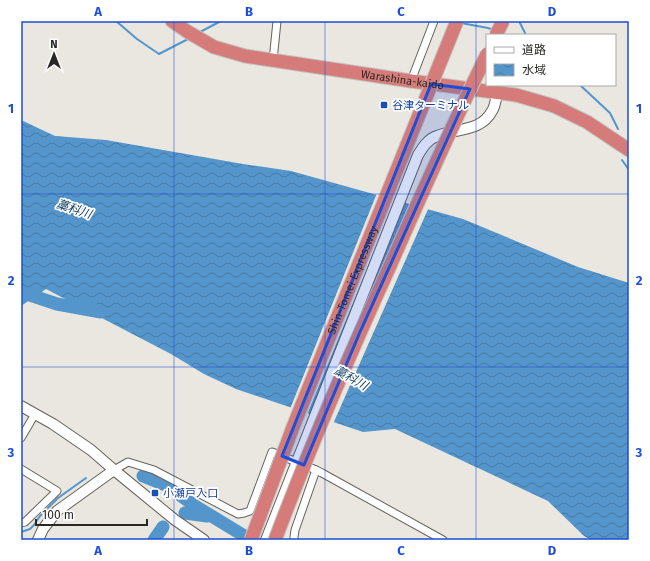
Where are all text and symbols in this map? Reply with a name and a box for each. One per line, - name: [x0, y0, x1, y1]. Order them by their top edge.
- text: A: [93, 4, 102, 19]
- text: B: [245, 4, 253, 19]
- text: C: [397, 4, 405, 19]
- text: D: [548, 4, 557, 19]
- north arrow: [34, 34, 74, 74]
- legend: [486, 34, 616, 86]
- text: N: [50, 38, 58, 51]
- text: 道路: [522, 43, 546, 57]
- text: 水域: [522, 63, 546, 77]
- street label: Warashina-kaido: [360, 68, 445, 92]
- place label: 谷津ターミナル: [392, 99, 469, 112]
- marker: 谷津ターミナル: [379, 100, 389, 110]
- text: 1: [8, 101, 14, 116]
- text: 1: [636, 101, 642, 116]
- water label: 藁科川: [55, 197, 95, 222]
- street label: Shin-Tomei Expressway: [325, 224, 381, 336]
- text: 2: [8, 273, 15, 288]
- text: 2: [636, 273, 643, 288]
- water label: 藁科川: [332, 363, 372, 394]
- text: 3: [7, 445, 15, 460]
- text: 3: [635, 445, 643, 460]
- place label: 小瀬戸入口: [163, 487, 218, 500]
- marker: 小瀬戸入口: [150, 488, 160, 498]
- scale bar: [36, 501, 147, 527]
- text: 100 m: [42, 508, 74, 522]
- text: A: [93, 543, 102, 558]
- text: B: [245, 543, 253, 558]
- text: C: [397, 543, 405, 558]
- text: D: [548, 543, 557, 558]

